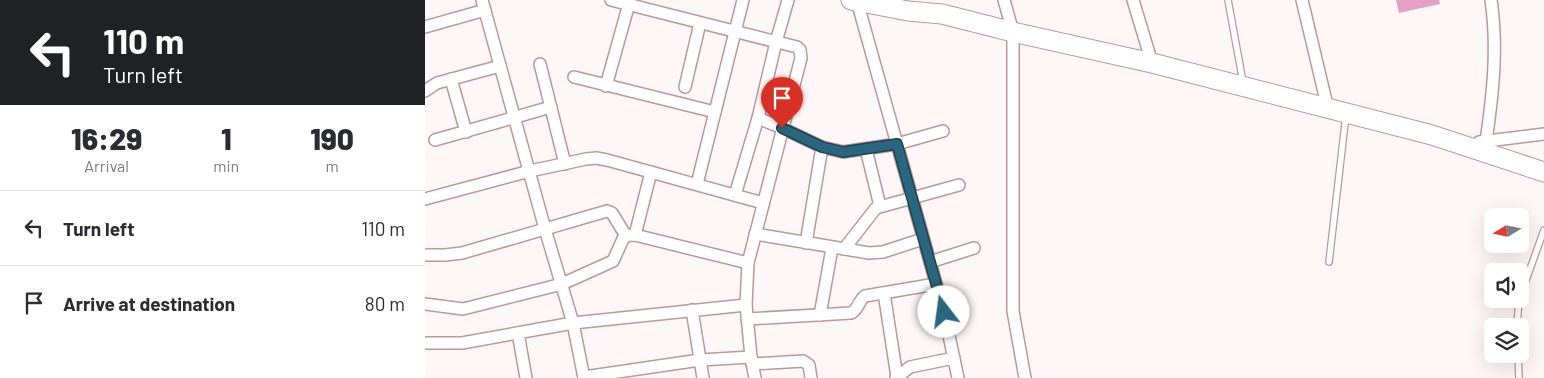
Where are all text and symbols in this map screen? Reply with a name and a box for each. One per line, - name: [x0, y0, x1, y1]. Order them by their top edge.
- text: 110 m: [103, 19, 184, 61]
- icon: left: [20, 20, 85, 85]
- text: Turn left: [103, 61, 183, 87]
- pin: [761, 77, 803, 128]
- icon: arrive: [768, 84, 796, 112]
- text: 16:29: [71, 120, 142, 156]
- text: 1: [221, 120, 232, 156]
- text: 190: [310, 120, 354, 156]
- text: Arrival: [84, 156, 129, 175]
- text: min: [213, 156, 239, 175]
- text: m: [325, 156, 339, 175]
- north arrow: [1484, 208, 1529, 252]
- map controls: [1484, 208, 1529, 363]
- icon: left: [20, 214, 48, 242]
- text: Turn left: [63, 217, 134, 240]
- text: 110 m: [361, 217, 405, 240]
- button: sound: [1484, 263, 1529, 308]
- position arrow: [917, 285, 969, 337]
- icon: arrive: [20, 289, 48, 317]
- text: Arrive at destination: [63, 292, 235, 315]
- text: 80 m: [365, 292, 405, 315]
- button: layers: [1484, 318, 1529, 363]

